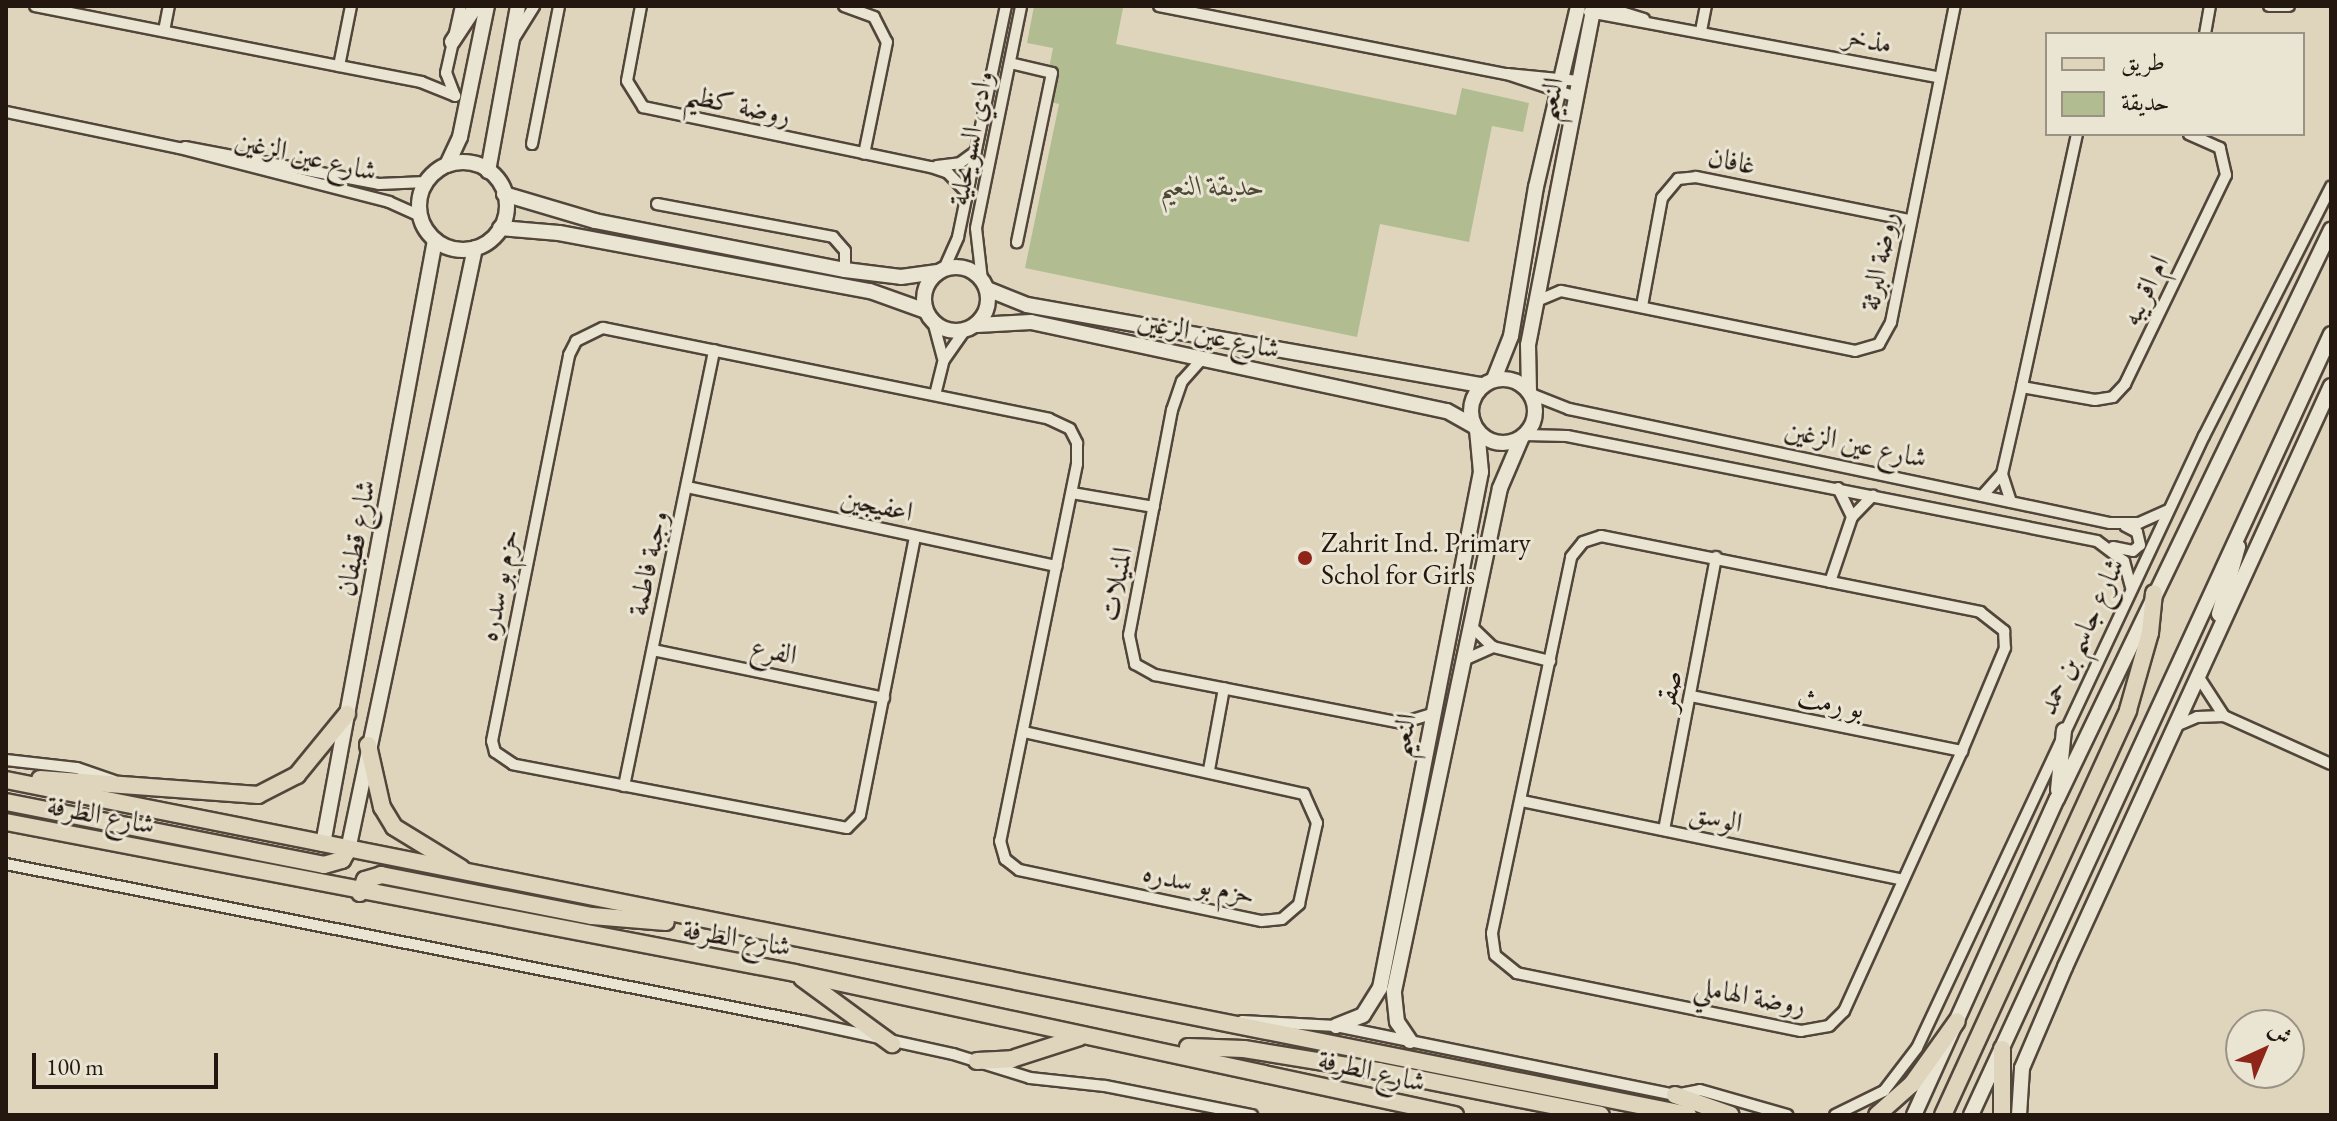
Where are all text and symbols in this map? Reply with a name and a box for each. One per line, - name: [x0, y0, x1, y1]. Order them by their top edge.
- street label: مذخر: [1841, 18, 1895, 60]
- legend: [2045, 32, 2305, 136]
- text: طريق: [2121, 46, 2165, 77]
- street label: وادي السويحلية: [940, 68, 1000, 208]
- street label: النعيم: [1528, 74, 1570, 124]
- street label: روضة كظيم: [682, 76, 794, 132]
- text: حديقة: [2121, 86, 2170, 117]
- street label: شارع عين الزغين: [232, 122, 380, 188]
- street label: غافان: [1705, 139, 1759, 181]
- park label: حديقة النعيم: [1159, 168, 1265, 202]
- street label: روضة البرثة: [1852, 209, 1904, 313]
- street label: ام اقريبه: [2113, 249, 2175, 331]
- street label: شارع عين الزغين: [1135, 303, 1283, 365]
- street label: شارع عين الزغين: [1782, 412, 1930, 474]
- street label: شارع قطيفان: [328, 477, 382, 599]
- street label: اعفيجين: [838, 480, 916, 528]
- street label: وجبة فاطمة: [619, 507, 675, 619]
- place label: Zahrit Ind. Primary Schol for Girls: [1321, 525, 1531, 591]
- street label: حزم بو سدره: [471, 526, 525, 644]
- street label: المنيلات: [1091, 544, 1139, 624]
- marker: Zahrit Ind. Primary Schol for Girls: [1296, 549, 1314, 567]
- street label: شارع جاسم بن حمد: [2029, 552, 2131, 720]
- street label: الفرع: [748, 629, 800, 671]
- street label: صقر: [1648, 667, 1688, 713]
- street label: بو رمث: [1795, 679, 1867, 725]
- street label: النعيم: [1381, 710, 1423, 760]
- street label: شارع الطرفة: [44, 787, 158, 841]
- street label: الوسق: [1686, 795, 1746, 839]
- street label: حزم بو سدره: [1140, 855, 1258, 911]
- street label: شارع الطرفة: [680, 911, 794, 963]
- street label: روضة الهاملي: [1691, 969, 1809, 1021]
- north arrow: [2225, 1009, 2305, 1089]
- text: ش: [2263, 1015, 2299, 1051]
- scale bar: [36, 1037, 222, 1087]
- street label: شارع الطرفة: [1315, 1041, 1429, 1099]
- text: 100 m: [46, 1051, 104, 1082]

